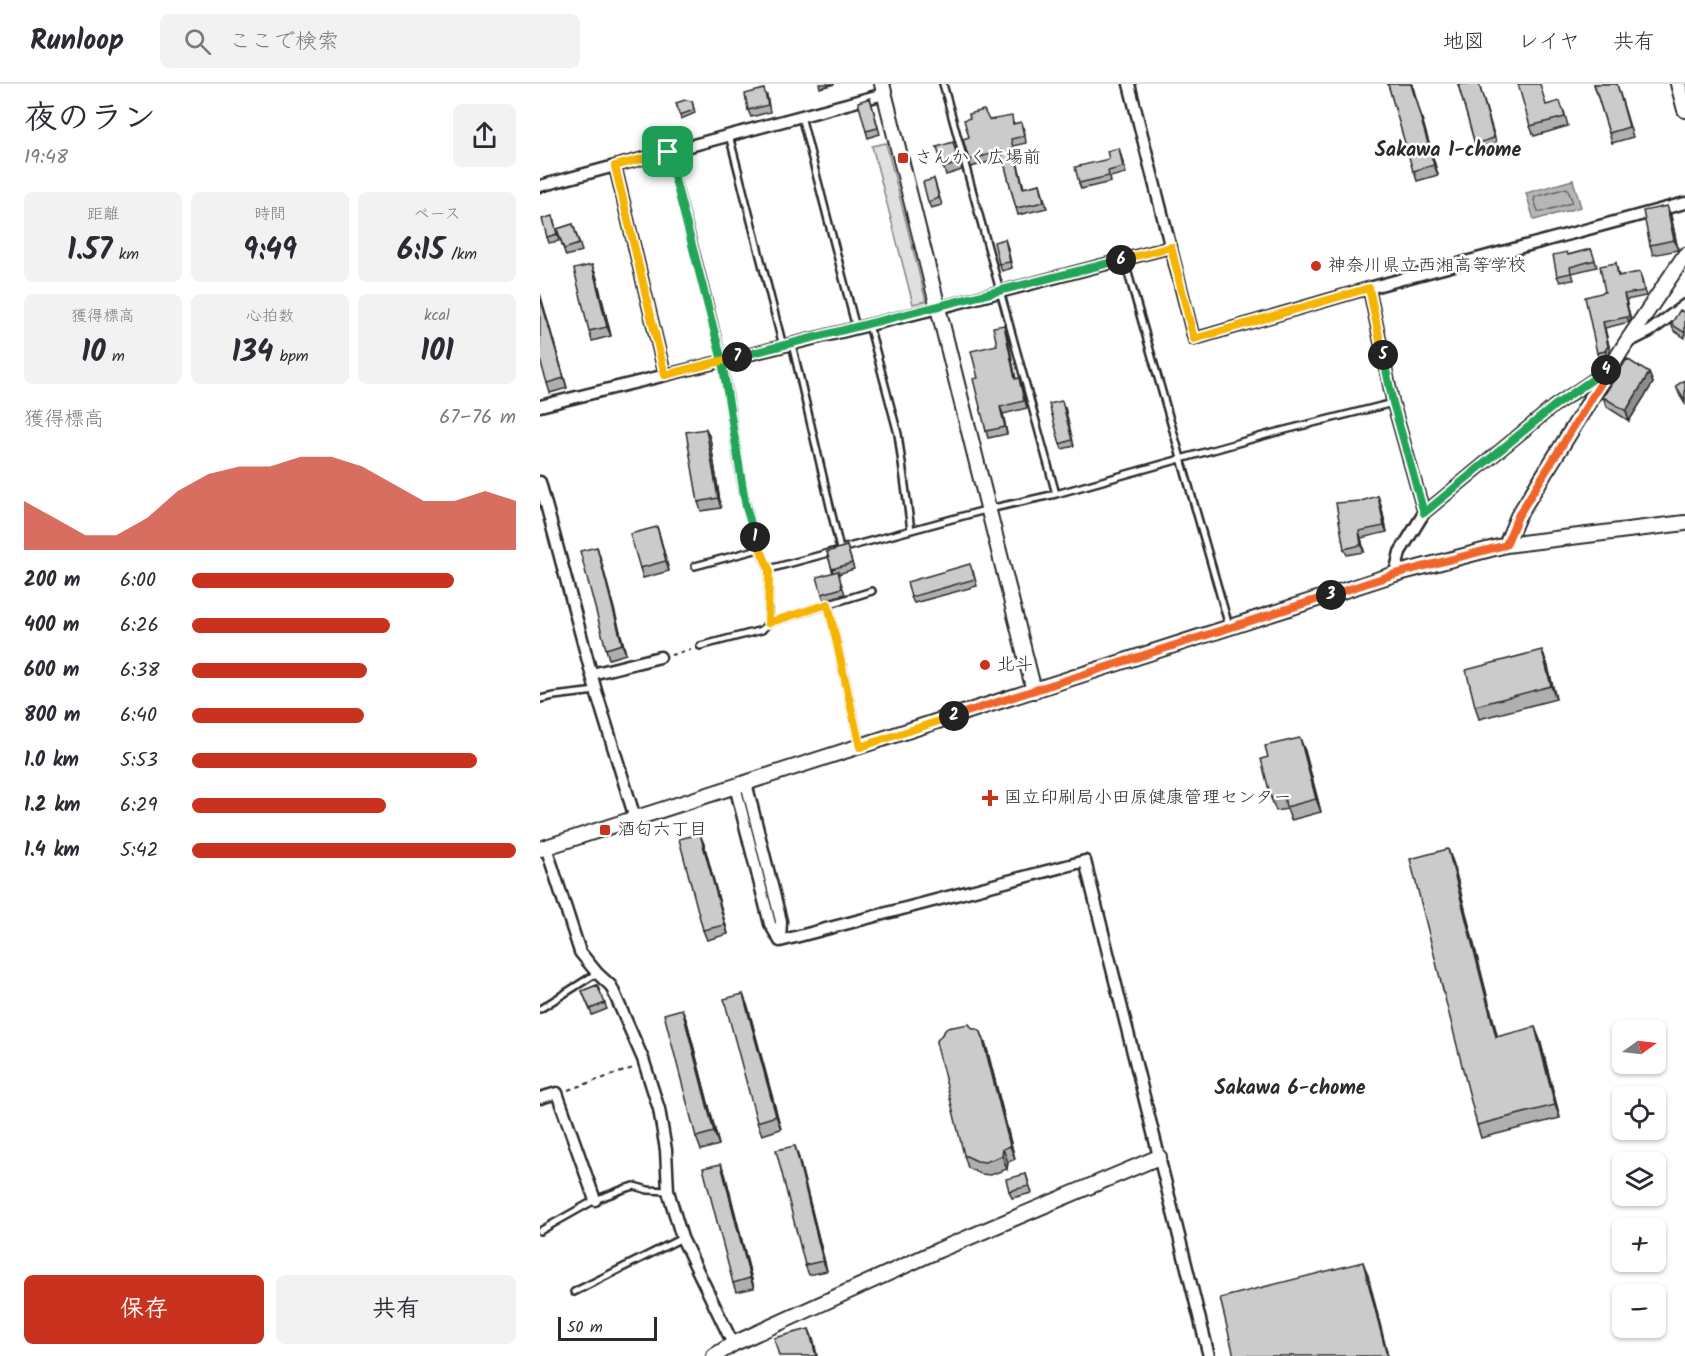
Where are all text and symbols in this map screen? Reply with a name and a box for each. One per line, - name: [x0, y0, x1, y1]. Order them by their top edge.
- search box: [160, 14, 580, 68]
- text: Runloop: [30, 19, 124, 64]
- icon: search: [181, 25, 214, 58]
- text: ここで検索: [229, 25, 339, 60]
- text: 地図: [1443, 26, 1485, 59]
- text: レイヤ: [1518, 26, 1580, 59]
- text: 共有: [1613, 26, 1655, 59]
- text: 夜のラン: [24, 93, 156, 146]
- button: share: [453, 104, 516, 167]
- pin: [642, 126, 693, 177]
- icon: arrive: [651, 135, 684, 168]
- district label: Sakawa 1-chome: [1375, 135, 1521, 167]
- text: 19:48: [24, 142, 68, 174]
- place label: さんかく広場前: [915, 144, 1041, 173]
- marker: さんかく広場前: [896, 151, 910, 165]
- text: 距離: [87, 202, 119, 227]
- text: 時間: [254, 202, 286, 227]
- text: ペース: [413, 202, 461, 227]
- text: 1.57: [67, 227, 112, 275]
- text: 9:49: [243, 227, 297, 275]
- text: 6:15: [397, 227, 445, 275]
- text: km: [112, 242, 139, 267]
- text: /km: [445, 242, 477, 267]
- pin: 6: [1106, 245, 1136, 275]
- text: 6: [1117, 247, 1125, 272]
- place label: 神奈川県立西湘高等学校: [1328, 252, 1526, 281]
- marker: 神奈川県立西湘高等学校: [1309, 259, 1323, 273]
- text: kcal: [424, 303, 450, 328]
- text: 獲得標高: [71, 304, 135, 329]
- text: 心拍数: [246, 304, 294, 329]
- text: 101: [420, 328, 454, 376]
- text: 10: [81, 329, 106, 377]
- text: 134: [231, 329, 273, 377]
- pin: 5: [1368, 340, 1398, 370]
- pin: 7: [722, 342, 752, 372]
- text: 5: [1379, 342, 1387, 367]
- text: m: [106, 344, 125, 369]
- text: bpm: [273, 344, 309, 369]
- text: 7: [733, 344, 741, 369]
- pin: 4: [1591, 355, 1621, 385]
- text: 4: [1602, 357, 1610, 382]
- text: 67–76 m: [439, 402, 516, 434]
- text: 獲得標高: [24, 404, 104, 436]
- pin: 1: [740, 522, 770, 552]
- text: 1: [753, 524, 757, 549]
- text: 200 m: [24, 565, 80, 597]
- text: 6:00: [120, 565, 156, 597]
- pin: 3: [1316, 580, 1346, 610]
- text: 3: [1327, 582, 1335, 607]
- text: 400 m: [24, 610, 80, 642]
- text: 6:26: [120, 610, 159, 642]
- place label: 北斗: [997, 651, 1033, 680]
- text: 600 m: [24, 655, 79, 687]
- text: 6:38: [120, 655, 160, 687]
- marker: 北斗: [978, 658, 992, 672]
- text: 800 m: [24, 700, 80, 732]
- text: 6:40: [120, 700, 157, 732]
- pin: 2: [939, 701, 969, 731]
- text: 2: [949, 703, 959, 728]
- text: 1.0 km: [24, 745, 79, 777]
- text: 5:53: [120, 745, 158, 777]
- place label: 国立印刷局小田原健康管理センター: [1004, 784, 1291, 813]
- marker: 国立印刷局小田原健康管理センター: [981, 789, 999, 807]
- text: 1.2 km: [24, 790, 80, 822]
- text: 6:29: [120, 790, 157, 822]
- place label: 酒匂六丁目: [617, 816, 707, 845]
- marker: 酒匂六丁目: [598, 823, 612, 837]
- text: 1.4 km: [24, 835, 80, 867]
- text: 5:42: [120, 835, 158, 867]
- north arrow: [1612, 1020, 1666, 1074]
- map controls: [1612, 1020, 1666, 1338]
- district label: Sakawa 6-chome: [1214, 1073, 1366, 1105]
- button: locate: [1612, 1086, 1666, 1140]
- button: layers: [1612, 1152, 1666, 1206]
- button: +: [1612, 1218, 1666, 1272]
- button: 保存: [24, 1275, 264, 1344]
- button: 共有: [276, 1275, 516, 1344]
- button: −: [1612, 1284, 1666, 1338]
- scale bar: [558, 1314, 657, 1342]
- text: 50 m: [567, 1315, 603, 1340]

